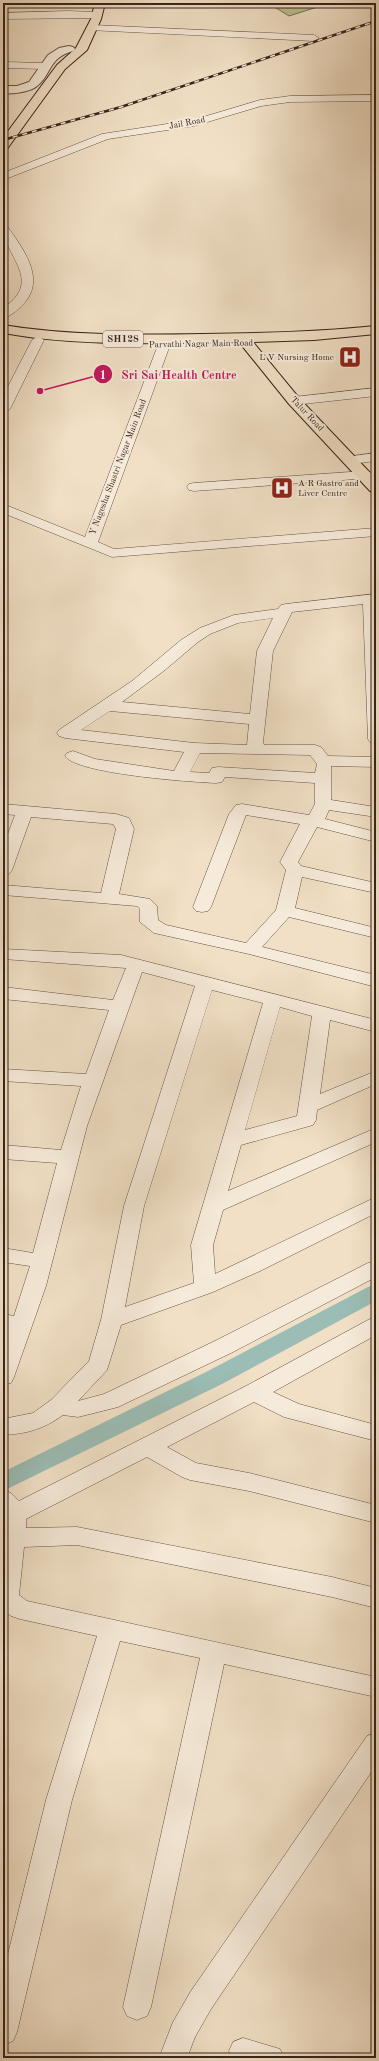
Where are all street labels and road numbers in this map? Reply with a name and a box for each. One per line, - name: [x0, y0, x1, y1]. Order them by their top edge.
- street label: Jail Road: [168, 115, 206, 131]
- road number: SH128: [103, 331, 143, 347]
- street label: Parvathi Nagar Main Road: [149, 339, 254, 349]
- street label: Talur Road: [289, 395, 325, 433]
- street label: Y Nagesha Shastri Nagar Main Road: [88, 398, 148, 536]

